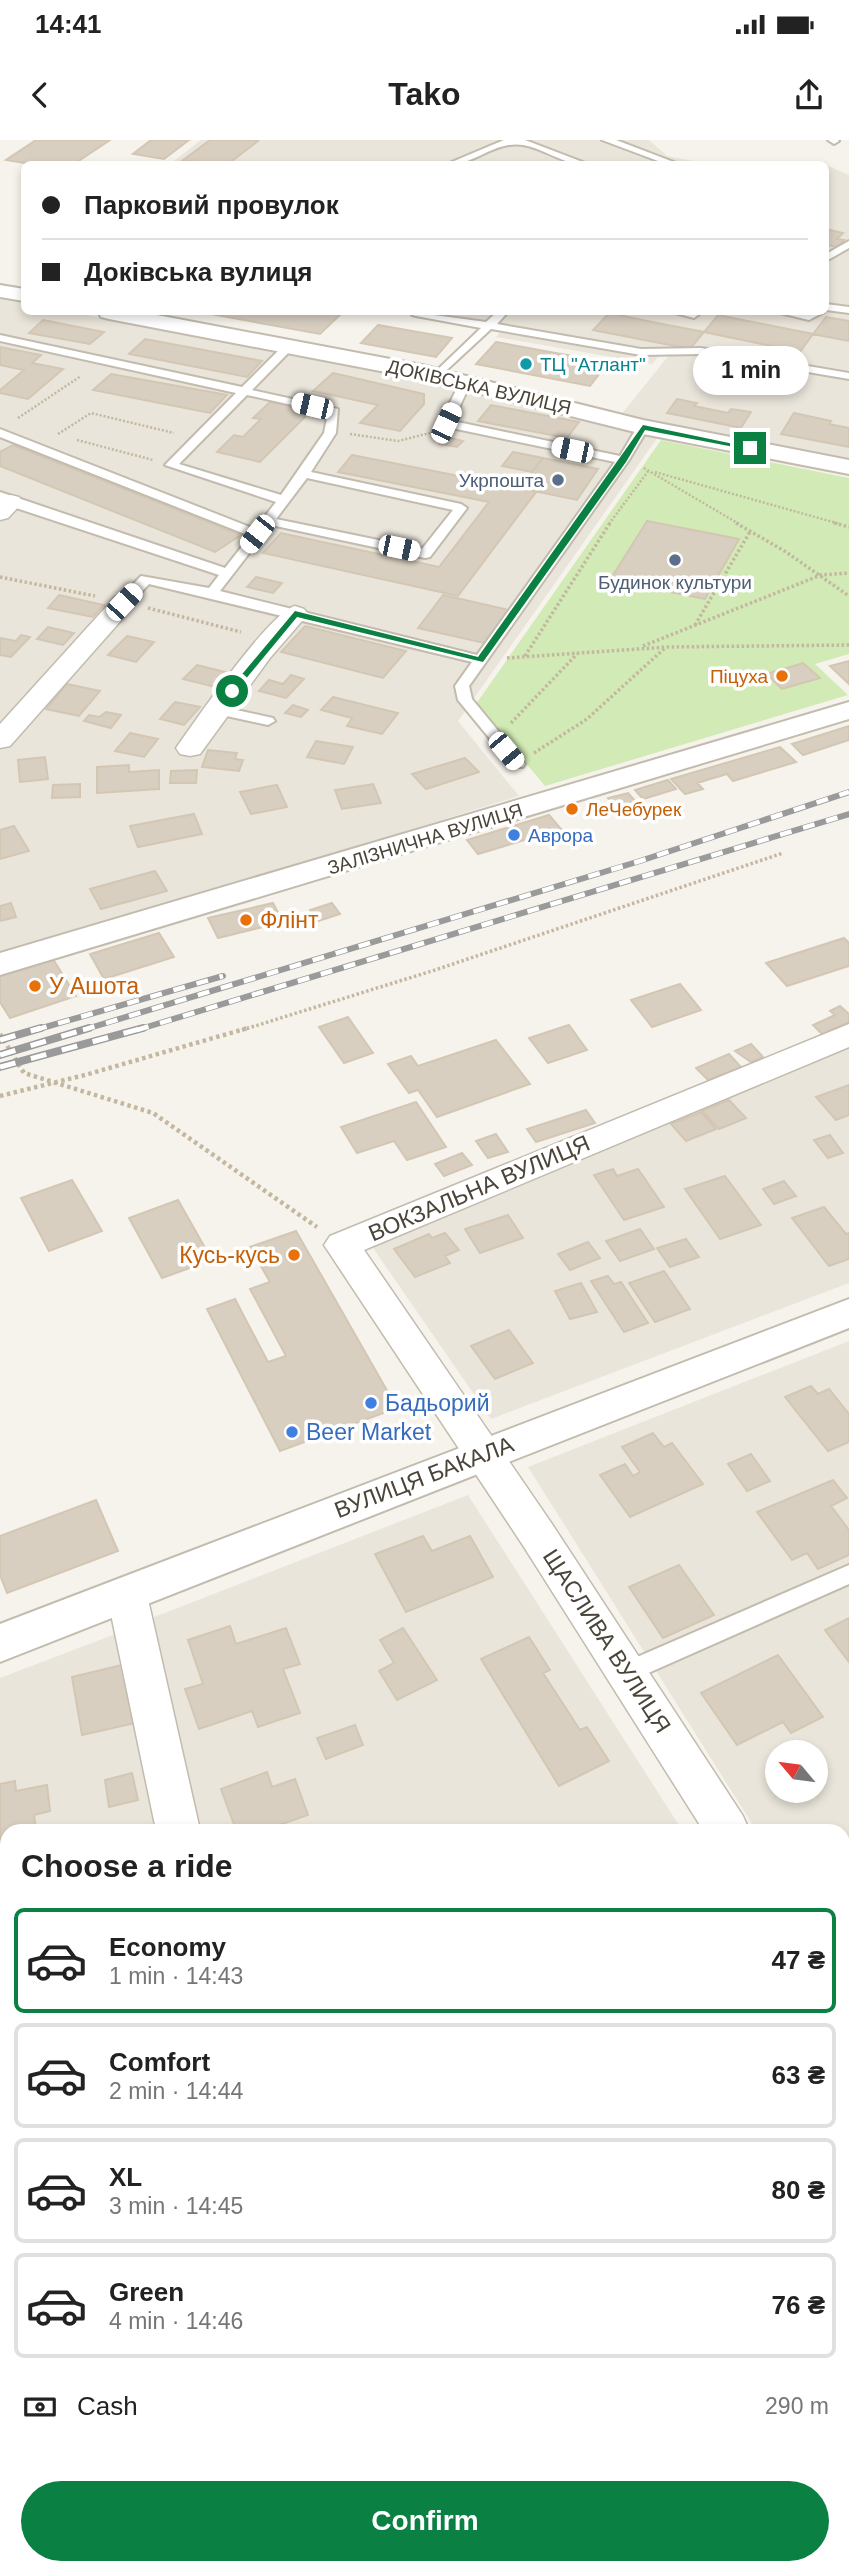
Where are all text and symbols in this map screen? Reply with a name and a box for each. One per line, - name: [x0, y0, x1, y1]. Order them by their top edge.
- text: 14:41: [35, 9, 102, 39]
- icon: back: [21, 76, 59, 114]
- text: Tako: [388, 76, 461, 112]
- icon: share: [790, 76, 828, 114]
- text: Парковий провулок: [84, 190, 339, 220]
- text: Доківська вулиця: [84, 257, 313, 287]
- callout: 1 min: [692, 346, 808, 396]
- place label: ТЦ "Атлант": [540, 354, 646, 375]
- street label: ДОКІВСЬКА ВУЛИЦЯ: [385, 356, 573, 418]
- marker: ТЦ "Атлант": [518, 356, 534, 372]
- text: 1 min: [721, 357, 781, 383]
- car: [290, 391, 335, 421]
- car: [428, 400, 465, 446]
- route end: [734, 432, 766, 464]
- car: [550, 435, 595, 465]
- place label: Укрпошта: [459, 470, 544, 491]
- marker: Укрпошта: [550, 472, 566, 488]
- car: [236, 511, 279, 557]
- car: [377, 533, 422, 563]
- marker: Будинок культури: [667, 552, 683, 568]
- place label: Будинок культури: [598, 572, 752, 593]
- car: [102, 579, 147, 625]
- place label: Піцуха: [710, 666, 768, 687]
- marker: Піцуха: [774, 668, 790, 684]
- route start: [216, 675, 248, 707]
- car: [485, 728, 528, 774]
- street label: ЗАЛІЗНИЧНА ВУЛИЦЯ: [325, 799, 525, 879]
- place label: ЛеЧебурек: [586, 799, 682, 820]
- marker: ЛеЧебурек: [564, 801, 580, 817]
- place label: Аврора: [528, 825, 593, 846]
- marker: Аврора: [506, 827, 522, 843]
- place label: Флінт: [260, 907, 319, 933]
- marker: Флінт: [238, 912, 254, 928]
- place label: У Ашота: [49, 973, 139, 999]
- marker: У Ашота: [27, 978, 43, 994]
- street label: ВОКЗАЛЬНА ВУЛИЦЯ: [365, 1130, 593, 1246]
- place label: Кусь-кусь: [179, 1242, 280, 1268]
- marker: Кусь-кусь: [286, 1247, 302, 1263]
- place label: Бадьорий: [385, 1390, 490, 1416]
- marker: Бадьорий: [363, 1395, 379, 1411]
- place label: Beer Market: [306, 1419, 432, 1445]
- marker: Beer Market: [284, 1424, 300, 1440]
- street label: ВУЛИЦЯ БАКАЛА: [331, 1431, 518, 1523]
- street label: ЩАСЛИВА ВУЛИЦЯ: [538, 1544, 676, 1738]
- north arrow: [765, 1740, 828, 1802]
- map controls: [765, 1740, 828, 1803]
- text: Choose a ride: [21, 1848, 233, 1884]
- icon: car: [25, 1929, 88, 1992]
- text: Economy: [109, 1932, 226, 1962]
- text: 47 ₴: [772, 1945, 825, 1975]
- text: 1 min · 14:43: [109, 1963, 243, 1989]
- icon: car: [25, 2044, 88, 2107]
- text: Comfort: [109, 2047, 210, 2077]
- text: 63 ₴: [772, 2060, 825, 2090]
- text: 2 min · 14:44: [109, 2078, 243, 2104]
- icon: car: [25, 2159, 88, 2222]
- text: XL: [109, 2162, 142, 2192]
- text: 80 ₴: [772, 2175, 825, 2205]
- text: 3 min · 14:45: [109, 2193, 243, 2219]
- icon: car: [25, 2274, 88, 2337]
- text: Green: [109, 2277, 184, 2307]
- text: 76 ₴: [772, 2290, 825, 2320]
- text: 4 min · 14:46: [109, 2308, 243, 2334]
- icon: cash: [21, 2388, 59, 2426]
- text: Cash: [77, 2391, 138, 2421]
- text: 290 m: [765, 2393, 829, 2419]
- button: Confirm: [21, 2481, 829, 2561]

